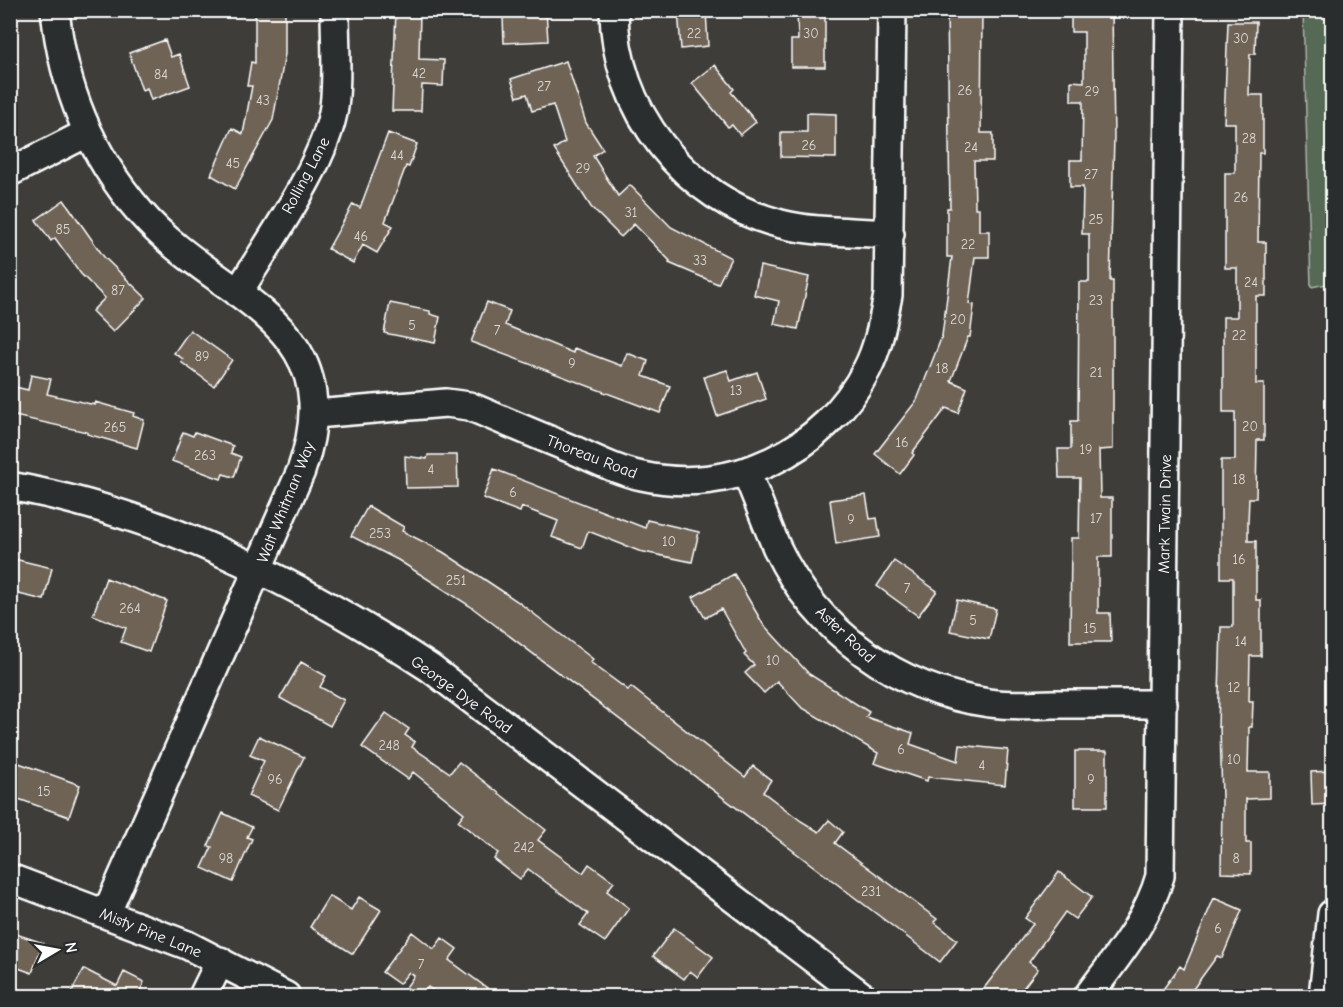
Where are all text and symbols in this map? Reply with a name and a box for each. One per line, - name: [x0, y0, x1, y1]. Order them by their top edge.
- house number: 22: [687, 25, 701, 42]
- house number: 30: [803, 25, 819, 42]
- house number: 30: [1233, 30, 1249, 47]
- house number: 42: [412, 65, 426, 82]
- house number: 84: [154, 66, 168, 83]
- house number: 27: [537, 78, 551, 95]
- house number: 26: [958, 82, 972, 99]
- house number: 29: [1085, 83, 1099, 100]
- house number: 43: [256, 92, 270, 109]
- house number: 28: [1242, 130, 1256, 147]
- street label: Rolling Lane: [278, 134, 334, 217]
- house number: 26: [802, 137, 816, 154]
- house number: 24: [964, 139, 978, 156]
- house number: 44: [390, 147, 404, 164]
- house number: 45: [226, 155, 240, 172]
- house number: 29: [576, 160, 590, 177]
- house number: 27: [1084, 166, 1098, 183]
- house number: 26: [1234, 189, 1248, 206]
- house number: 31: [625, 204, 637, 221]
- house number: 25: [1089, 211, 1103, 228]
- house number: 85: [56, 221, 70, 238]
- house number: 46: [354, 228, 368, 245]
- house number: 22: [961, 236, 975, 253]
- house number: 33: [693, 252, 707, 269]
- house number: 24: [1244, 274, 1258, 291]
- house number: 87: [111, 282, 125, 299]
- house number: 23: [1089, 292, 1103, 309]
- house number: 20: [950, 311, 966, 328]
- house number: 5: [408, 317, 416, 334]
- house number: 7: [494, 322, 501, 339]
- house number: 22: [1232, 327, 1246, 344]
- house number: 89: [195, 348, 209, 365]
- house number: 9: [568, 355, 576, 372]
- house number: 18: [936, 360, 948, 377]
- house number: 21: [1090, 364, 1102, 381]
- house number: 13: [730, 382, 742, 399]
- house number: 20: [1242, 418, 1258, 435]
- house number: 265: [104, 419, 126, 436]
- street label: Thoreau Road: [544, 431, 640, 482]
- house number: 16: [895, 434, 909, 451]
- street label: Walt Whitman Way: [253, 438, 319, 566]
- house number: 19: [1080, 441, 1092, 458]
- house number: 263: [194, 447, 216, 464]
- street label: Mark Twain Drive: [1155, 454, 1175, 574]
- house number: 4: [428, 461, 435, 478]
- house number: 18: [1233, 471, 1245, 488]
- house number: 6: [509, 484, 517, 501]
- house number: 17: [1090, 510, 1102, 527]
- house number: 9: [847, 511, 855, 528]
- house number: 253: [369, 525, 391, 542]
- house number: 10: [662, 533, 676, 550]
- house number: 16: [1232, 551, 1246, 568]
- house number: 251: [446, 572, 466, 589]
- house number: 7: [904, 580, 911, 597]
- house number: 264: [119, 600, 141, 617]
- street label: Aster Road: [812, 603, 879, 667]
- house number: 5: [969, 612, 977, 629]
- house number: 15: [1083, 620, 1097, 637]
- house number: 14: [1235, 633, 1247, 650]
- street label: George Dye Road: [407, 652, 515, 738]
- house number: 10: [766, 652, 780, 669]
- house number: 12: [1228, 679, 1240, 696]
- house number: 248: [378, 737, 400, 754]
- house number: 6: [897, 741, 905, 758]
- house number: 10: [1227, 751, 1241, 768]
- house number: 4: [979, 757, 986, 774]
- house number: 96: [267, 771, 283, 788]
- house number: 9: [1087, 771, 1095, 788]
- house number: 15: [37, 783, 51, 800]
- house number: 242: [513, 839, 535, 856]
- house number: 98: [219, 850, 233, 867]
- house number: 8: [1232, 850, 1240, 867]
- house number: 231: [861, 883, 881, 900]
- street label: Misty Pine Lane: [97, 904, 204, 962]
- north arrow: [27, 920, 87, 980]
- house number: 6: [1214, 920, 1222, 937]
- text: N: [61, 941, 81, 954]
- house number: 7: [418, 956, 425, 973]

